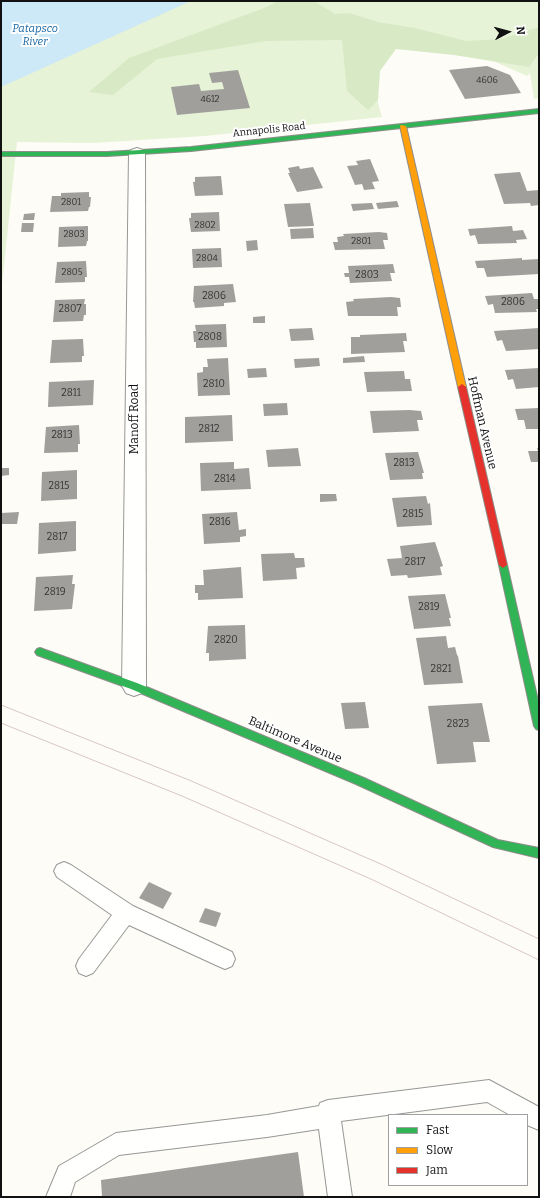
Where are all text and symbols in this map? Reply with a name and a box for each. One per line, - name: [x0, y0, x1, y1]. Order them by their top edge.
- north arrow: [488, 12, 528, 52]
- water label: Patapsco River: [12, 22, 58, 48]
- text: N: [514, 26, 527, 36]
- house number: 4606: [476, 75, 498, 85]
- house number: 4612: [201, 94, 219, 104]
- street label: Annapolis Road: [232, 120, 306, 140]
- house number: 2801: [61, 197, 81, 207]
- house number: 2802: [195, 220, 215, 230]
- house number: 2803: [63, 229, 85, 239]
- house number: 2801: [351, 236, 371, 246]
- house number: 2804: [196, 253, 218, 263]
- house number: 2805: [62, 267, 82, 277]
- house number: 2803: [355, 269, 379, 281]
- house number: 2806: [202, 290, 226, 302]
- house number: 2806: [501, 296, 525, 308]
- house number: 2807: [59, 303, 81, 315]
- house number: 2808: [198, 331, 222, 343]
- street label: Hoffman Avenue: [464, 375, 500, 471]
- house number: 2810: [203, 378, 225, 390]
- street label: Manoff Road: [128, 384, 142, 454]
- house number: 2811: [61, 387, 81, 399]
- house number: 2812: [199, 423, 219, 435]
- house number: 2813: [51, 429, 73, 441]
- house number: 2813: [393, 457, 415, 469]
- house number: 2814: [214, 473, 236, 485]
- house number: 2815: [49, 480, 69, 492]
- house number: 2815: [403, 508, 423, 520]
- house number: 2816: [209, 516, 231, 528]
- house number: 2817: [47, 531, 67, 543]
- house number: 2817: [405, 556, 425, 568]
- house number: 2819: [44, 586, 66, 598]
- house number: 2819: [418, 601, 440, 613]
- house number: 2820: [214, 634, 238, 646]
- house number: 2821: [431, 663, 451, 675]
- street label: Baltimore Avenue: [246, 714, 344, 766]
- house number: 2823: [447, 718, 469, 730]
- legend: [388, 1114, 528, 1186]
- text: Fast: [426, 1123, 449, 1137]
- text: Slow: [426, 1143, 453, 1157]
- text: Jam: [426, 1163, 448, 1177]

